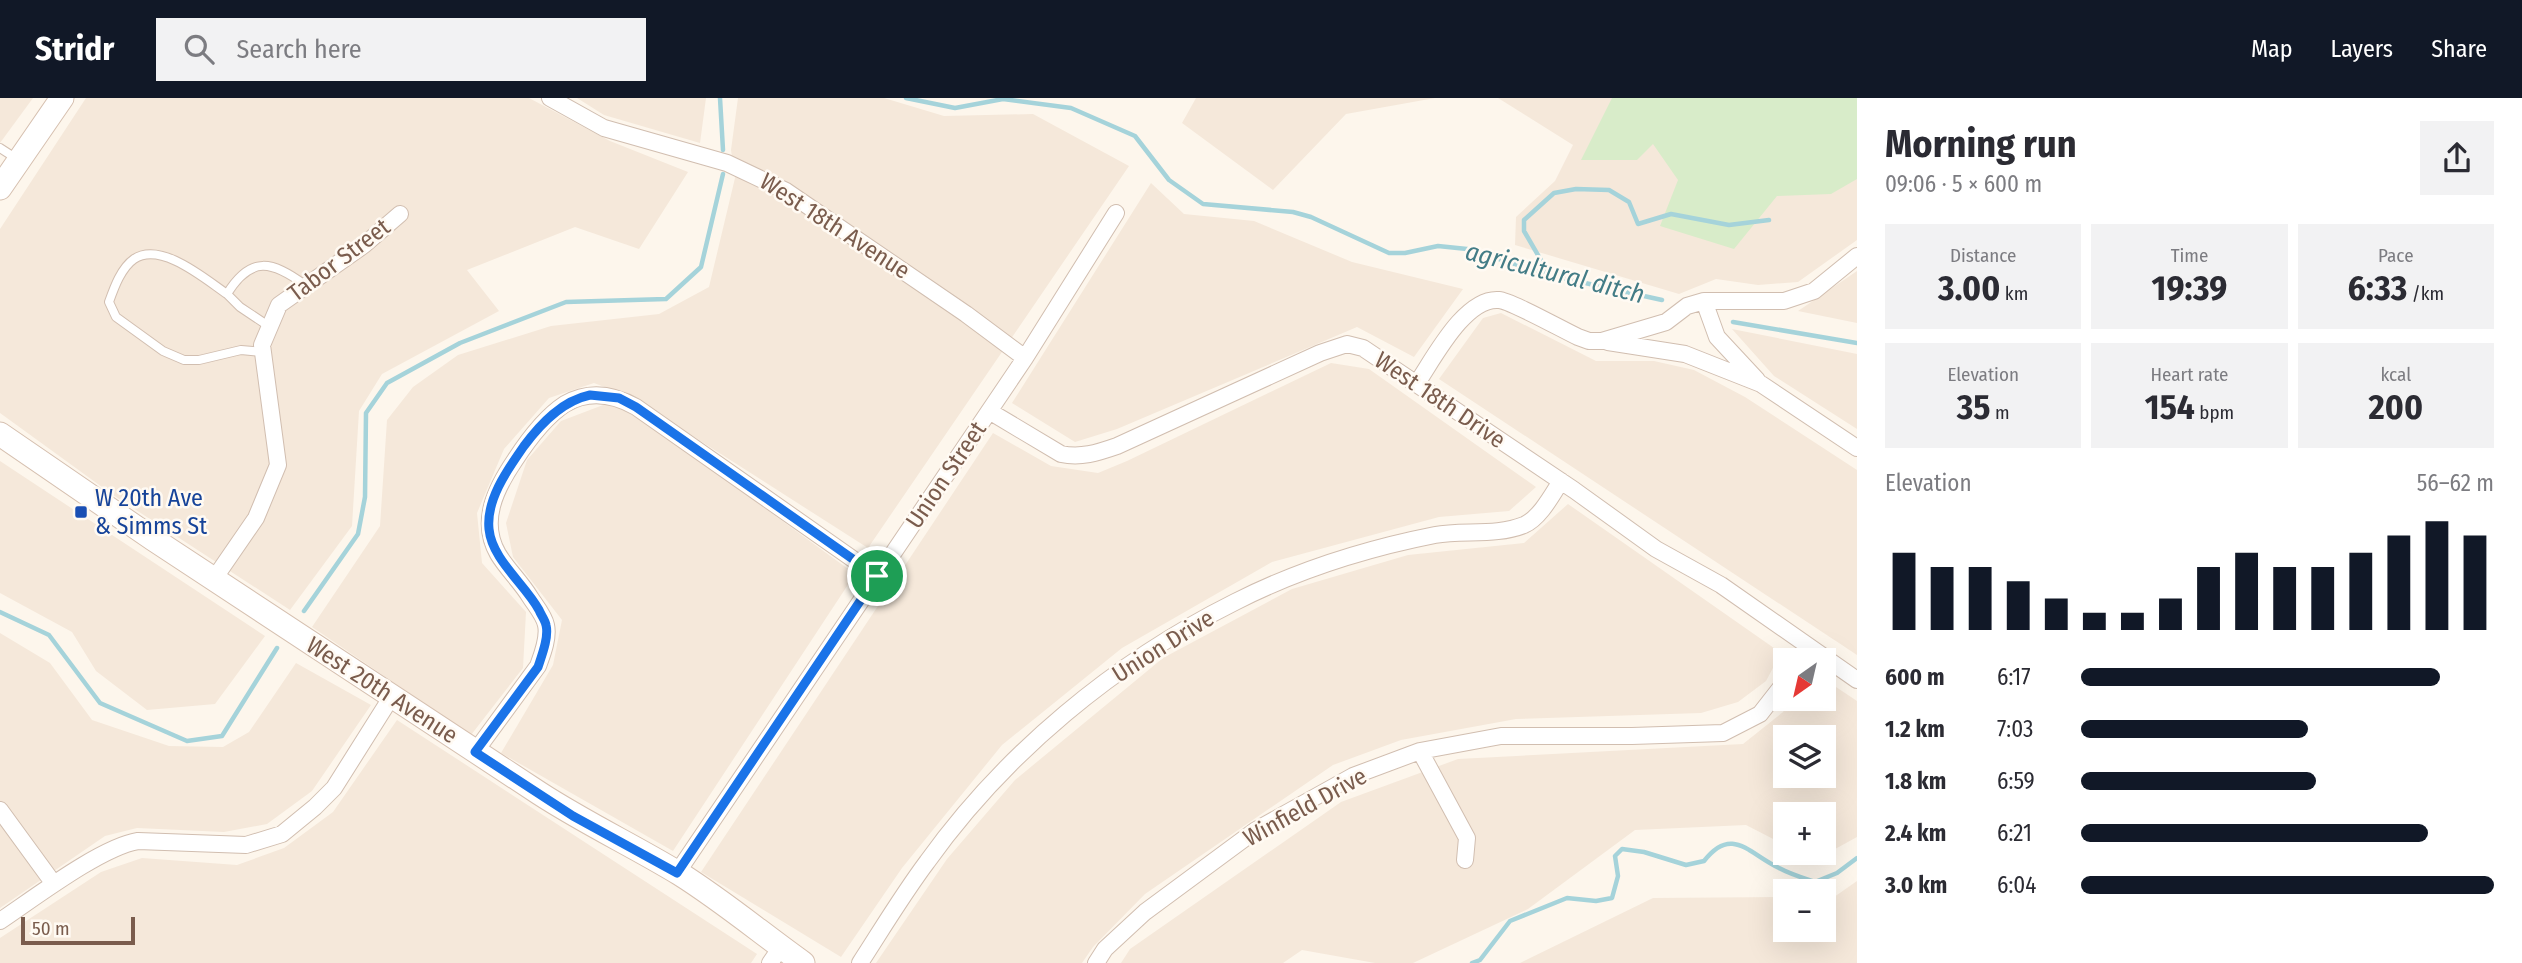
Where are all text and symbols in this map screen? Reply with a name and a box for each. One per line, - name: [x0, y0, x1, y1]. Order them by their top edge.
- search box: [156, 18, 646, 81]
- text: Stridr: [35, 29, 114, 69]
- icon: search: [180, 30, 218, 68]
- text: Search here: [236, 34, 362, 65]
- text: Map: [2251, 35, 2293, 63]
- text: Layers: [2331, 35, 2393, 63]
- text: Share: [2431, 35, 2487, 63]
- text: Morning run: [1885, 121, 2077, 167]
- button: share: [2420, 121, 2494, 195]
- street label: West 18th Avenue: [755, 167, 915, 285]
- text: 09:06 · 5 × 600 m: [1885, 170, 2042, 198]
- street label: Tabor Street: [283, 213, 395, 307]
- water label: agricultural ditch: [1462, 236, 1648, 310]
- text: Distance: [1950, 244, 2016, 267]
- text: Time: [2171, 244, 2208, 267]
- text: Pace: [2378, 244, 2414, 267]
- text: 3.00: [1938, 267, 2000, 309]
- text: 19:39: [2152, 267, 2227, 309]
- text: 6:33: [2347, 267, 2407, 309]
- text: km: [2000, 282, 2028, 305]
- text: /km: [2407, 282, 2444, 305]
- street label: West 18th Drive: [1369, 346, 1511, 454]
- text: Elevation: [1947, 363, 2019, 386]
- text: Heart rate: [2150, 363, 2229, 386]
- text: kcal: [2380, 363, 2411, 386]
- text: 35: [1957, 386, 1991, 428]
- text: 154: [2145, 386, 2195, 428]
- text: 200: [2369, 386, 2423, 428]
- text: m: [1991, 401, 2010, 424]
- text: bpm: [2195, 401, 2234, 424]
- street label: Union Street: [900, 416, 992, 534]
- text: Elevation: [1885, 469, 1972, 497]
- text: 56–62 m: [2417, 469, 2494, 497]
- place label: W 20th Ave & Simms St: [95, 484, 207, 540]
- marker: W 20th Ave & Simms St: [73, 504, 89, 520]
- pin: [847, 546, 907, 606]
- icon: arrive: [858, 557, 896, 595]
- street label: Union Drive: [1107, 604, 1219, 688]
- street label: West 20th Avenue: [301, 631, 463, 749]
- north arrow: [1773, 648, 1836, 710]
- map controls: [1773, 648, 1836, 942]
- text: 600 m: [1885, 663, 1944, 691]
- text: 6:17: [1997, 663, 2031, 691]
- text: 1.2 km: [1885, 715, 1945, 743]
- text: 7:03: [1997, 715, 2033, 743]
- button: layers: [1773, 725, 1836, 788]
- street label: Winfield Drive: [1238, 762, 1372, 852]
- text: 1.8 km: [1885, 767, 1946, 795]
- text: 6:59: [1997, 767, 2035, 795]
- button: +: [1773, 802, 1836, 865]
- text: 2.4 km: [1885, 819, 1946, 847]
- text: 6:21: [1997, 819, 2032, 847]
- text: 3.0 km: [1885, 871, 1947, 899]
- text: 6:04: [1997, 871, 2036, 899]
- button: −: [1773, 879, 1836, 942]
- scale bar: [21, 914, 135, 946]
- text: 50 m: [32, 917, 70, 940]

